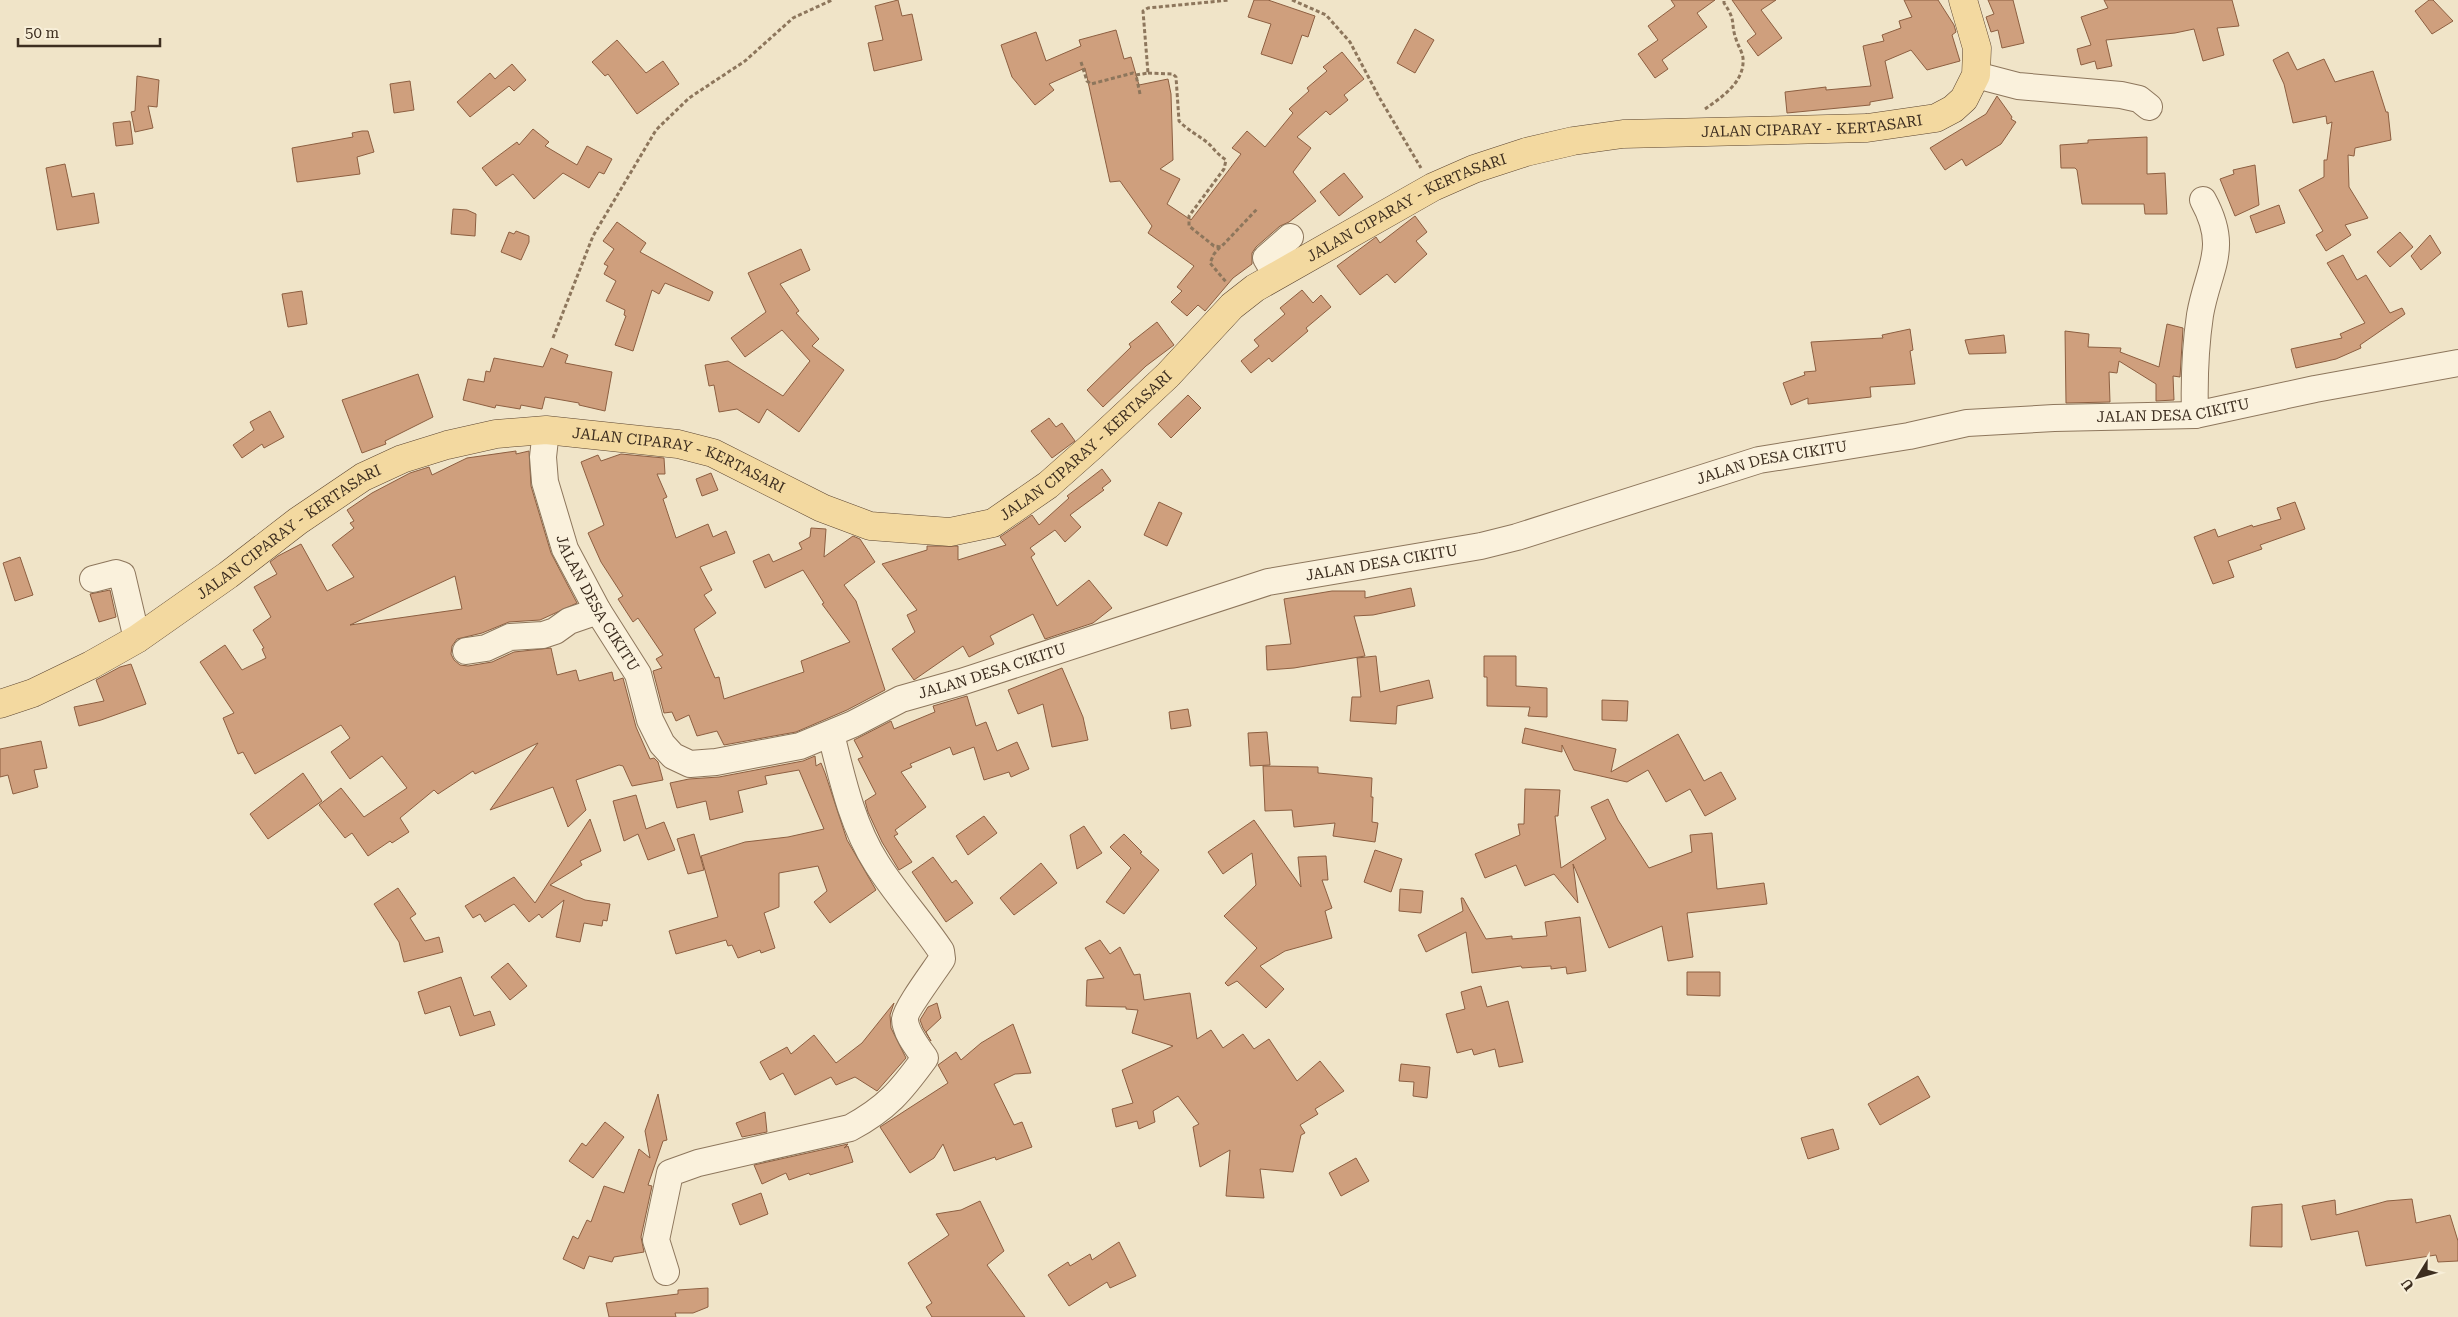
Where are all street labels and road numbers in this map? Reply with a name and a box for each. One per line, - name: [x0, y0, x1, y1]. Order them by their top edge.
- street label: JALAN CIPARAY - KERTASARI: [1701, 111, 1924, 141]
- street label: JALAN CIPARAY - KERTASARI: [1304, 150, 1509, 266]
- street label: JALAN CIPARAY - KERTASARI: [996, 367, 1176, 525]
- street label: JALAN DESA CIKITU: [2096, 394, 2251, 426]
- street label: JALAN CIPARAY - KERTASARI: [571, 424, 788, 497]
- street label: JALAN DESA CIKITU: [1694, 437, 1849, 488]
- street label: JALAN CIPARAY - KERTASARI: [193, 461, 384, 603]
- street label: JALAN DESA CIKITU: [552, 533, 643, 675]
- street label: JALAN DESA CIKITU: [1304, 541, 1459, 585]
- street label: JALAN DESA CIKITU: [916, 639, 1069, 703]

